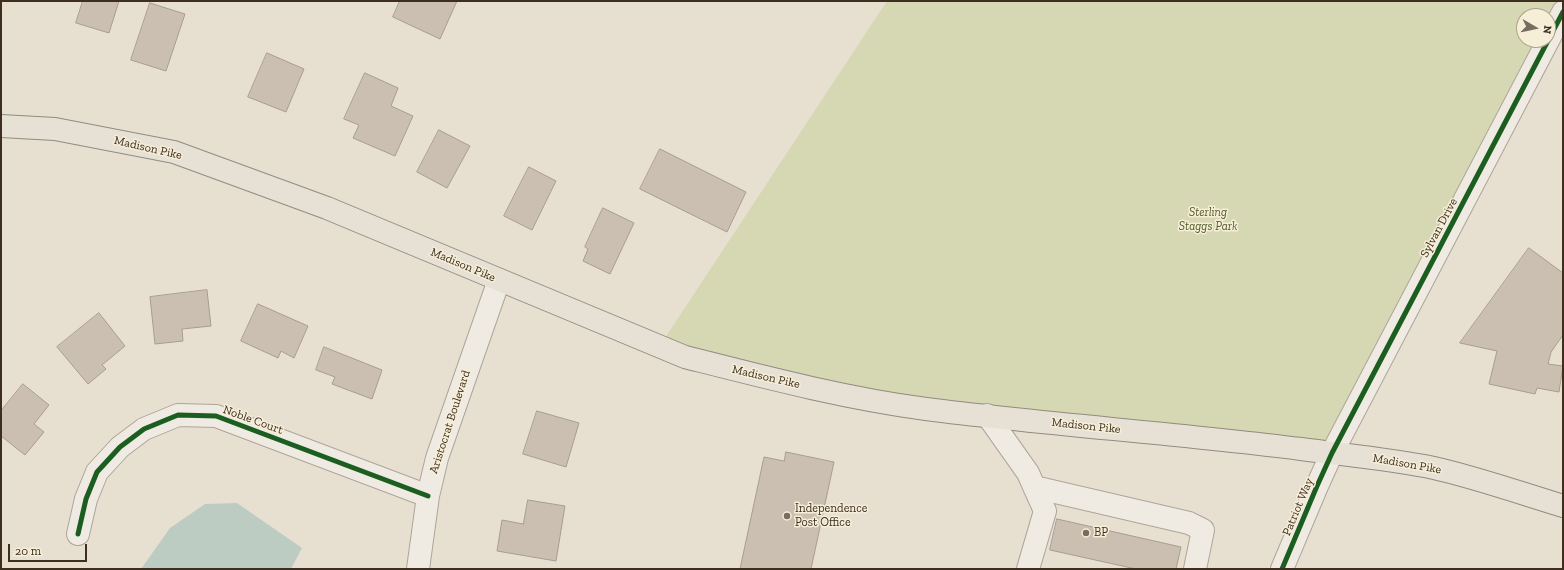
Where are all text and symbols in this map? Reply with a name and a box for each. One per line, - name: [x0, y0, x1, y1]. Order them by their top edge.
- north arrow: [1516, 8, 1556, 48]
- text: N: [1540, 25, 1554, 35]
- street label: Madison Pike: [113, 133, 183, 163]
- street label: Sylvan Drive: [1417, 196, 1461, 260]
- park label: Sterling Staggs Park: [1179, 206, 1237, 234]
- street label: Madison Pike: [428, 245, 498, 285]
- street label: Madison Pike: [731, 362, 801, 392]
- street label: Aristocrat Boulevard: [426, 368, 474, 476]
- street label: Noble Court: [221, 402, 285, 438]
- street label: Madison Pike: [1051, 415, 1121, 437]
- street label: Madison Pike: [1372, 451, 1442, 477]
- street label: Patriot Way: [1279, 476, 1317, 538]
- place label: Independence Post Office: [795, 502, 867, 530]
- marker: Independence Post Office: [782, 511, 792, 521]
- place label: BP: [1094, 526, 1108, 540]
- marker: BP: [1081, 528, 1091, 538]
- scale bar: [10, 536, 89, 562]
- text: 20 m: [15, 544, 41, 558]

